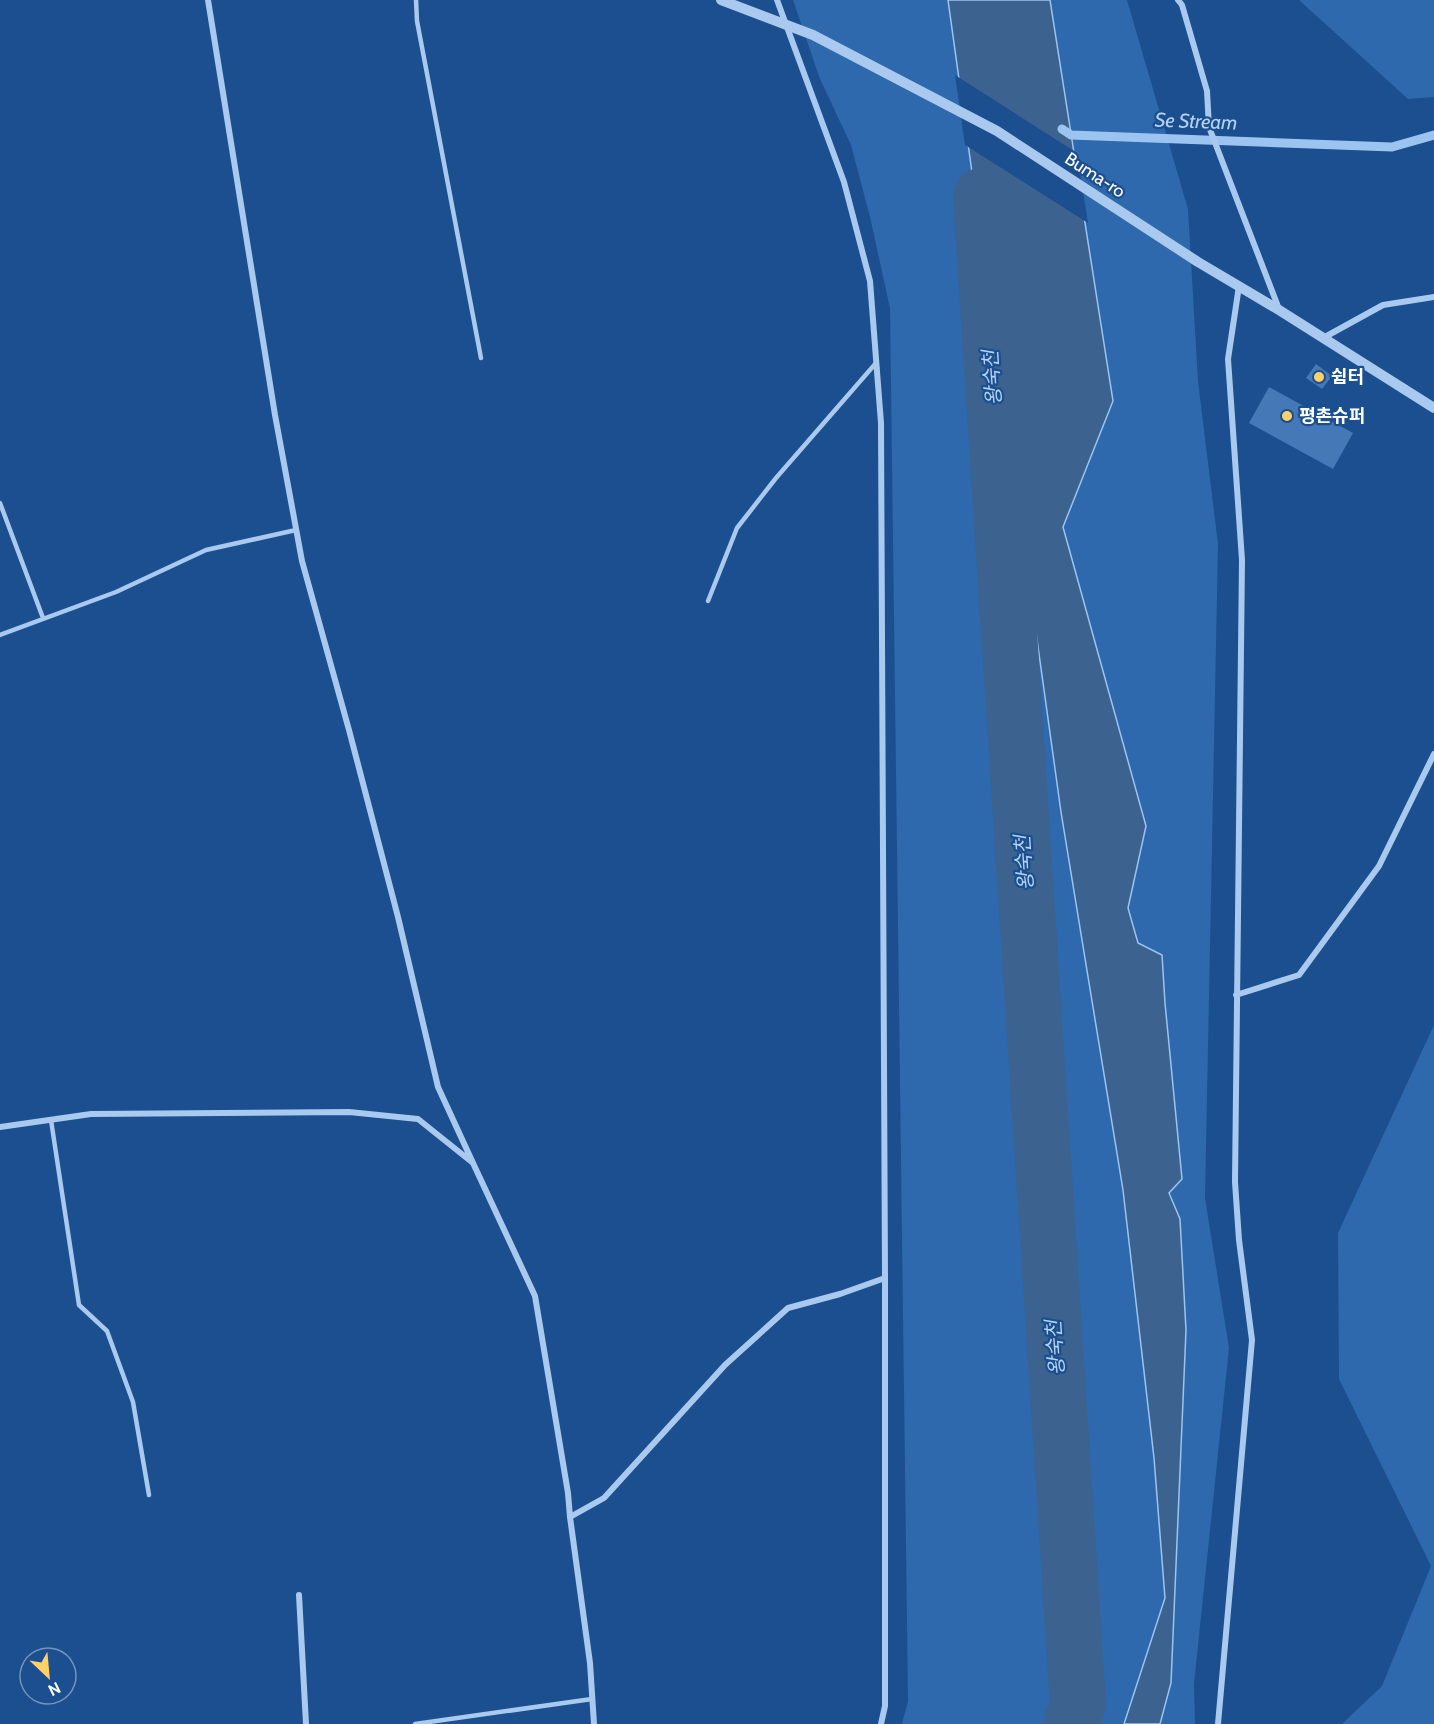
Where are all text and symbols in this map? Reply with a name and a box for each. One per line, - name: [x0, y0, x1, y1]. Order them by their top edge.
- water label: Se Stream: [1154, 108, 1238, 134]
- street label: Buma-ro: [1061, 147, 1129, 203]
- water label: 왕숙천: [978, 347, 1006, 406]
- place label: 쉼터: [1331, 366, 1364, 388]
- marker: 쉼터: [1312, 370, 1326, 384]
- place label: 평촌슈퍼: [1299, 405, 1365, 427]
- marker: 평촌슈퍼: [1280, 409, 1294, 423]
- water label: 왕숙천: [1010, 832, 1038, 891]
- water label: 왕숙천: [1041, 1317, 1069, 1376]
- north arrow: [18, 1646, 78, 1706]
- text: N: [45, 1678, 64, 1700]

